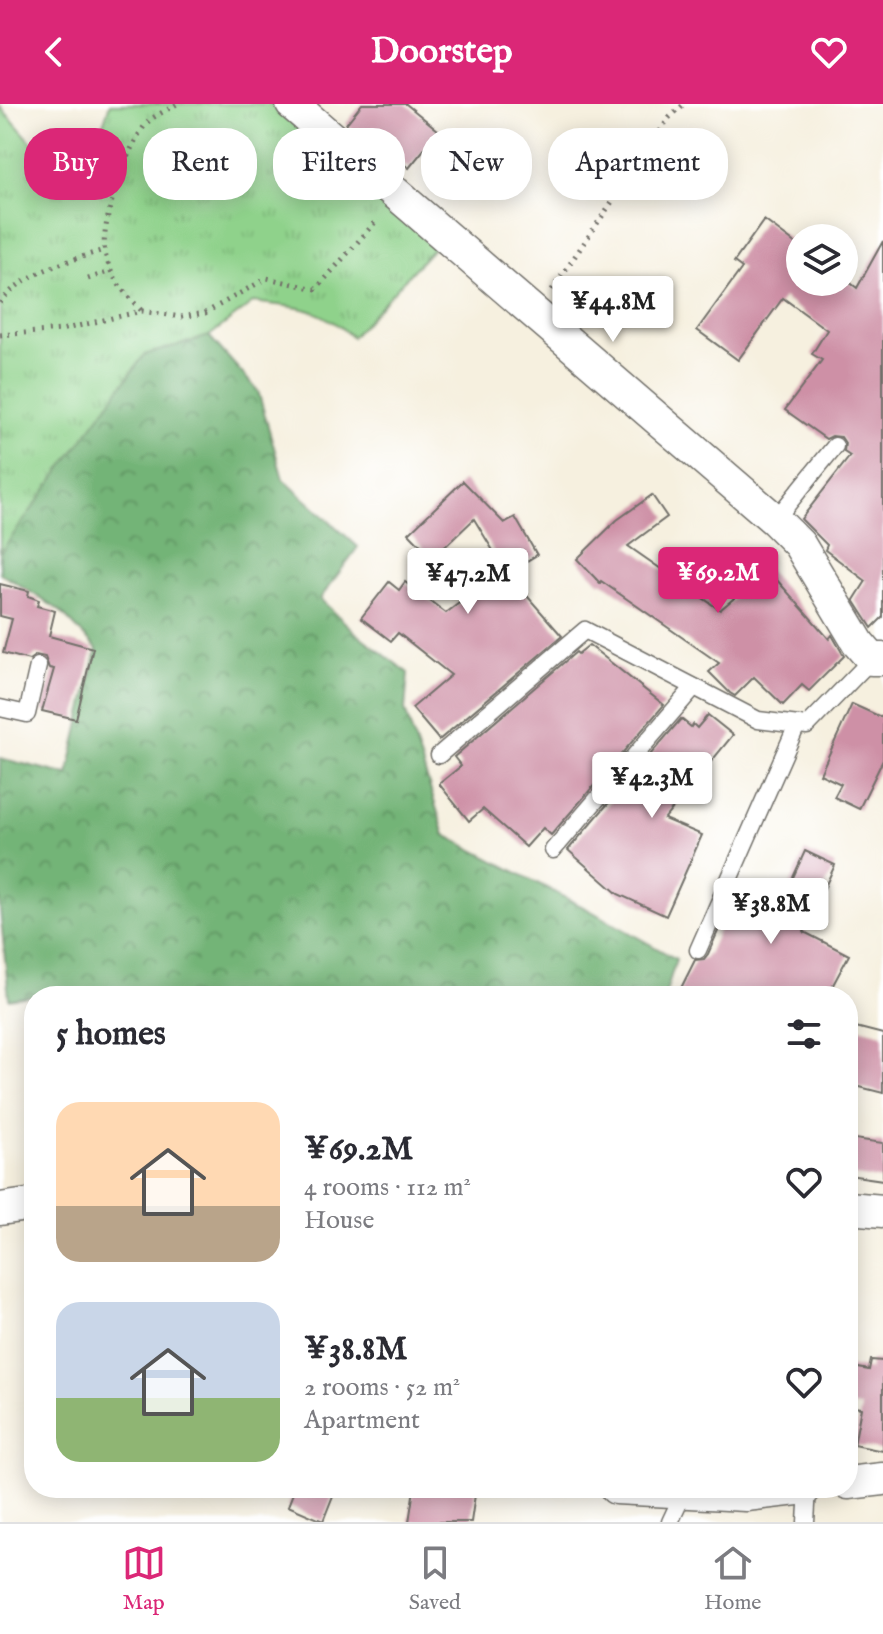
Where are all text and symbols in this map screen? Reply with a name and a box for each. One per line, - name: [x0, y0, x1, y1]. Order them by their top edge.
- text: Doorstep: [371, 29, 512, 75]
- icon: back: [32, 30, 76, 74]
- icon: heart: [807, 30, 851, 74]
- chip: Buy: [24, 128, 127, 200]
- chip: Rent: [143, 128, 257, 200]
- chip: Filters: [273, 128, 405, 200]
- chip: New: [421, 128, 532, 200]
- chip: Apartment: [548, 128, 728, 200]
- map controls: [786, 224, 858, 296]
- button: layers: [786, 224, 858, 296]
- pin: ¥44.8M: [548, 276, 678, 344]
- text: ¥44.8M: [570, 285, 656, 318]
- pin: ¥69.2M: [653, 547, 783, 615]
- pin: ¥47.2M: [403, 548, 533, 616]
- text: ¥69.2M: [676, 556, 760, 589]
- text: ¥47.2M: [425, 557, 511, 590]
- pin: ¥42.3M: [587, 752, 717, 820]
- text: ¥42.3M: [610, 761, 694, 794]
- pin: ¥38.8M: [706, 878, 836, 946]
- text: ¥38.8M: [731, 887, 811, 920]
- icon: filters: [782, 1012, 826, 1056]
- text: 5 homes: [56, 1013, 166, 1056]
- text: ¥69.2M: [304, 1128, 413, 1171]
- icon: home: [120, 1134, 216, 1230]
- icon: heart: [782, 1160, 826, 1204]
- text: 4 rooms · 112 m²: [304, 1171, 471, 1204]
- text: House: [304, 1204, 374, 1237]
- text: ¥38.8M: [304, 1328, 407, 1371]
- icon: home: [120, 1334, 216, 1430]
- icon: heart: [782, 1360, 826, 1404]
- text: 2 rooms · 52 m²: [304, 1371, 460, 1404]
- text: Apartment: [304, 1404, 420, 1437]
- tab: Map: [122, 1541, 166, 1617]
- tab: Saved: [409, 1541, 461, 1617]
- tab: Home: [704, 1541, 761, 1617]

